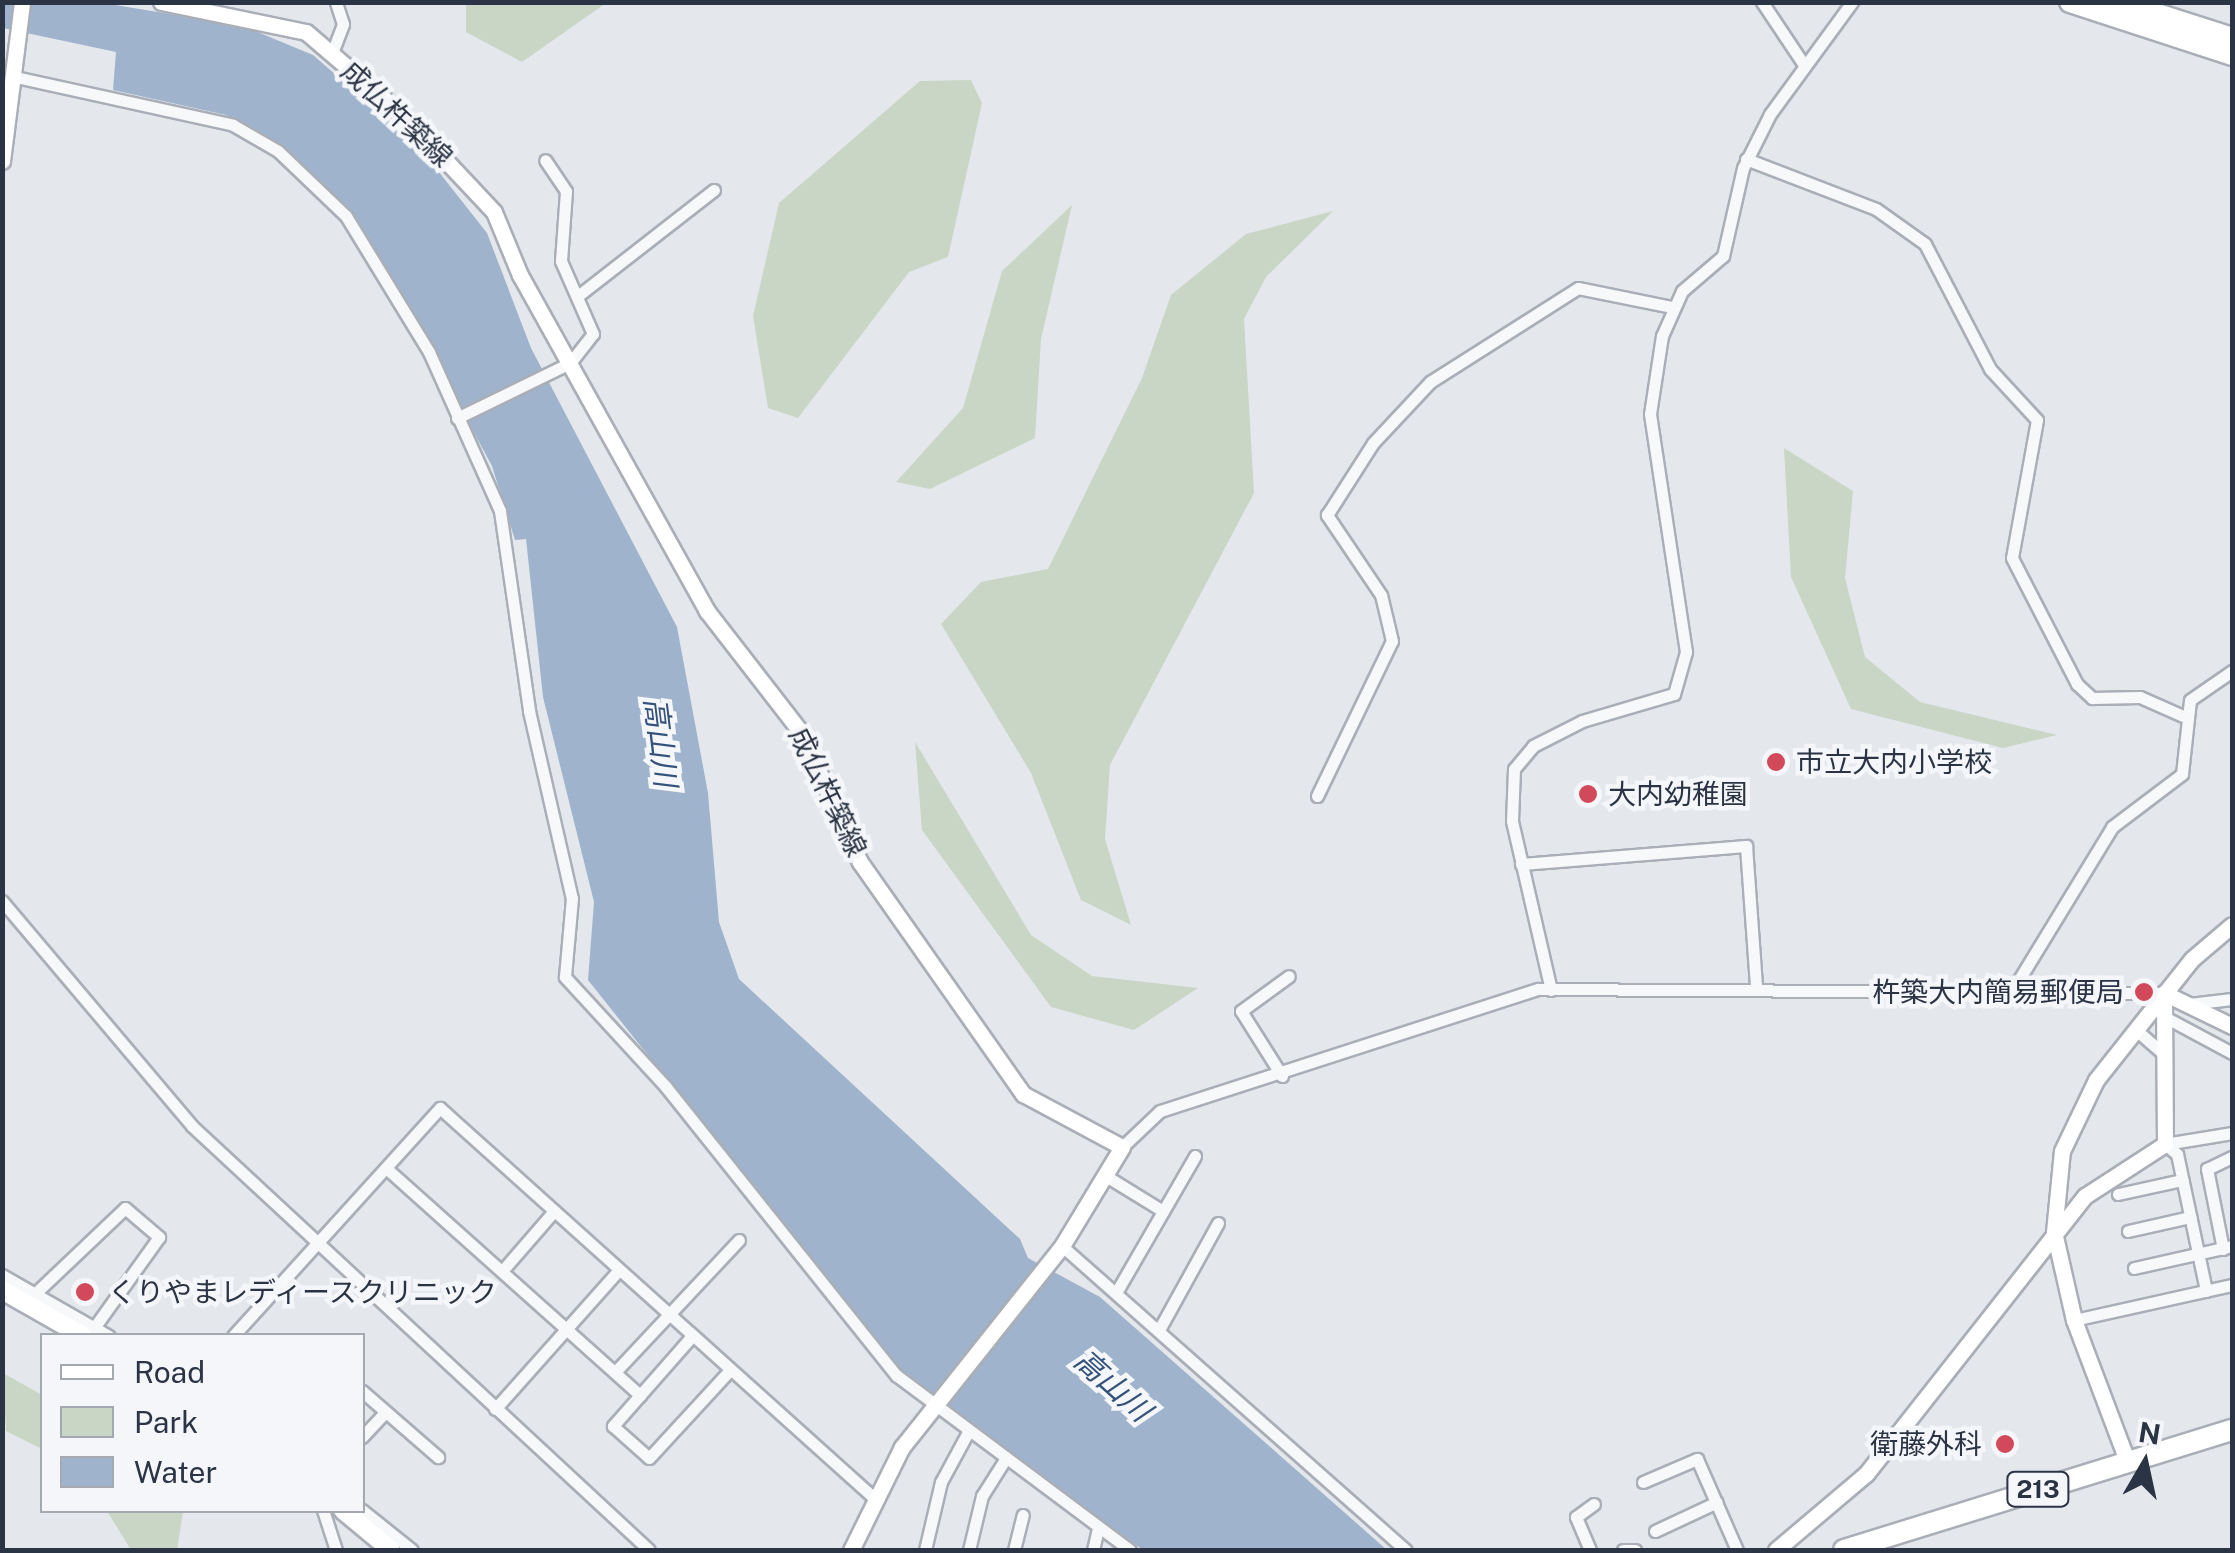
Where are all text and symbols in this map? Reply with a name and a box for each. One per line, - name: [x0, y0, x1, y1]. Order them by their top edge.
- street label: 成仏杵築線: [334, 54, 460, 174]
- water label: 高山川: [638, 695, 684, 789]
- street label: 成仏杵築線: [782, 722, 874, 862]
- place label: 市立大内小学校: [1796, 745, 1992, 779]
- marker: 市立大内小学校: [1765, 751, 1787, 773]
- place label: 大内幼稚園: [1608, 777, 1748, 811]
- marker: 大内幼稚園: [1577, 783, 1599, 805]
- place label: 杵築大内簡易郵便局: [1872, 975, 2124, 1009]
- marker: 杵築大内簡易郵便局: [2133, 981, 2155, 1003]
- place label: くりやまレディースクリニック: [108, 1275, 500, 1309]
- marker: くりやまレディースクリニック: [72, 1279, 98, 1305]
- legend: [40, 1333, 365, 1513]
- water label: 高山川: [1068, 1342, 1158, 1428]
- text: Road: [134, 1354, 205, 1390]
- text: Park: [134, 1404, 198, 1440]
- north arrow: [2095, 1413, 2195, 1513]
- text: N: [2136, 1415, 2163, 1451]
- place label: 衛藤外科: [1870, 1427, 1982, 1461]
- marker: 衛藤外科: [1992, 1431, 2018, 1457]
- text: Water: [134, 1454, 217, 1490]
- road number: 213: [2006, 1469, 2070, 1509]

